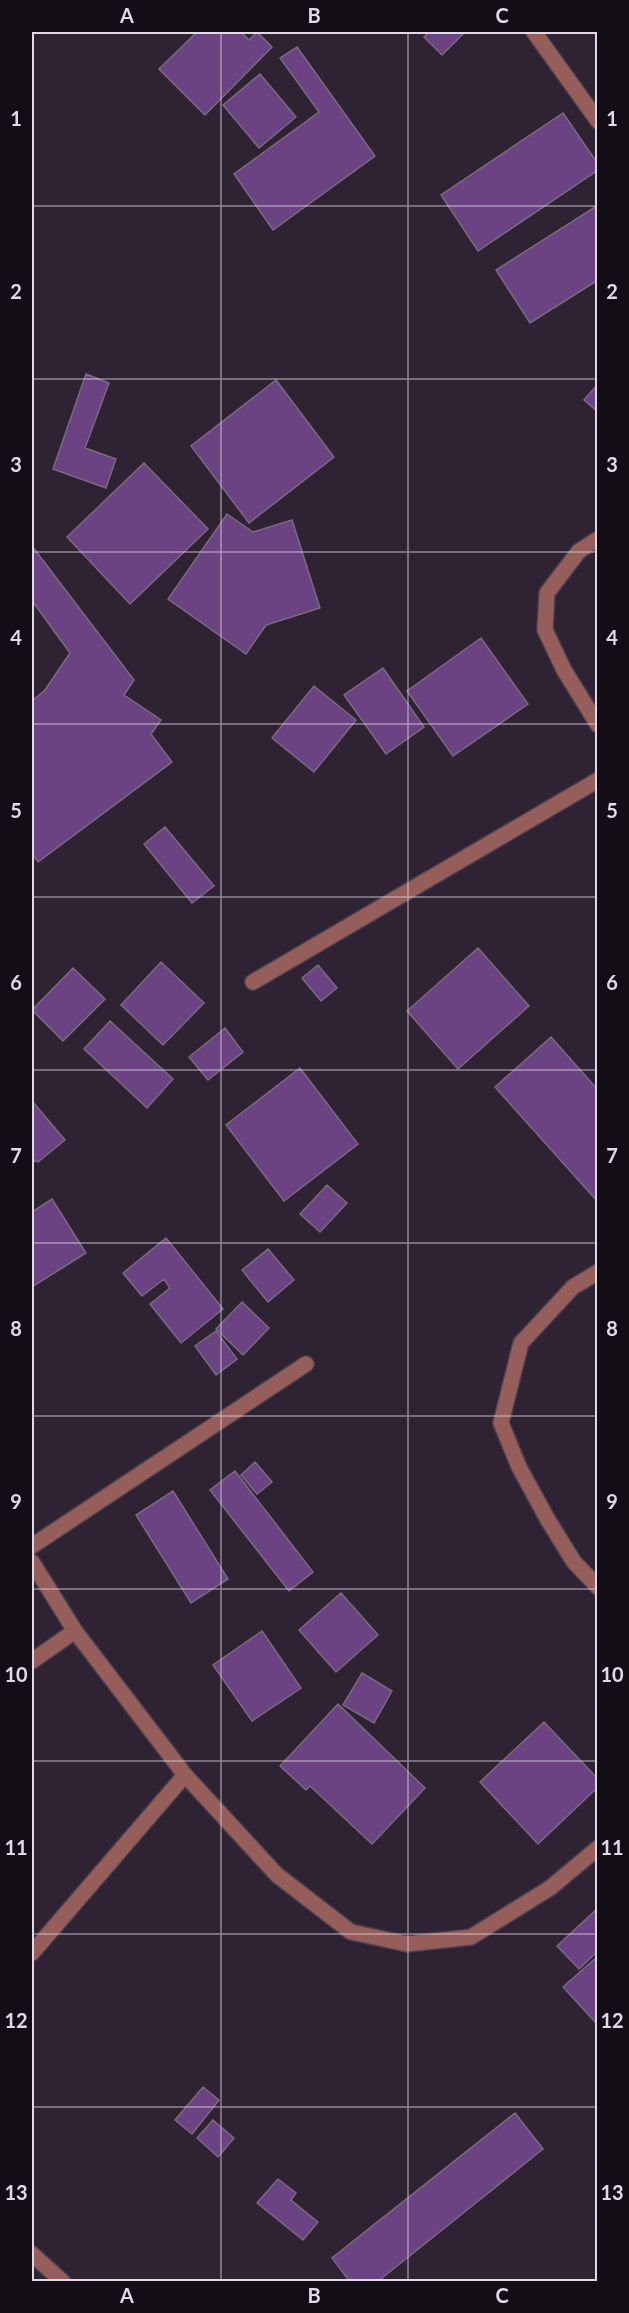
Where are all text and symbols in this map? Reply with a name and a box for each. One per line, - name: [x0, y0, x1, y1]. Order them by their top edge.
- text: A: [119, 3, 134, 27]
- text: B: [307, 3, 321, 27]
- text: C: [495, 3, 509, 27]
- text: 1: [10, 106, 22, 130]
- text: 1: [606, 106, 618, 130]
- text: 2: [10, 279, 22, 303]
- text: 2: [606, 279, 618, 303]
- text: 3: [10, 452, 22, 476]
- text: 3: [606, 452, 618, 476]
- text: 4: [10, 625, 22, 649]
- text: 4: [606, 625, 618, 649]
- text: 5: [10, 798, 22, 822]
- text: 5: [606, 798, 618, 822]
- text: 6: [10, 970, 22, 994]
- text: 6: [606, 970, 618, 994]
- text: 7: [10, 1143, 22, 1167]
- text: 7: [606, 1143, 618, 1167]
- text: 8: [10, 1316, 22, 1340]
- text: 8: [606, 1316, 618, 1340]
- text: 9: [10, 1489, 22, 1513]
- text: 9: [606, 1489, 618, 1513]
- text: 10: [4, 1662, 28, 1686]
- text: 10: [600, 1662, 624, 1686]
- text: 11: [4, 1835, 28, 1859]
- text: 11: [600, 1835, 624, 1859]
- text: 12: [4, 2008, 28, 2032]
- text: 12: [600, 2008, 624, 2032]
- text: 13: [4, 2180, 28, 2204]
- text: 13: [600, 2180, 624, 2204]
- text: A: [119, 2283, 134, 2307]
- text: B: [307, 2283, 321, 2307]
- text: C: [495, 2283, 509, 2307]

